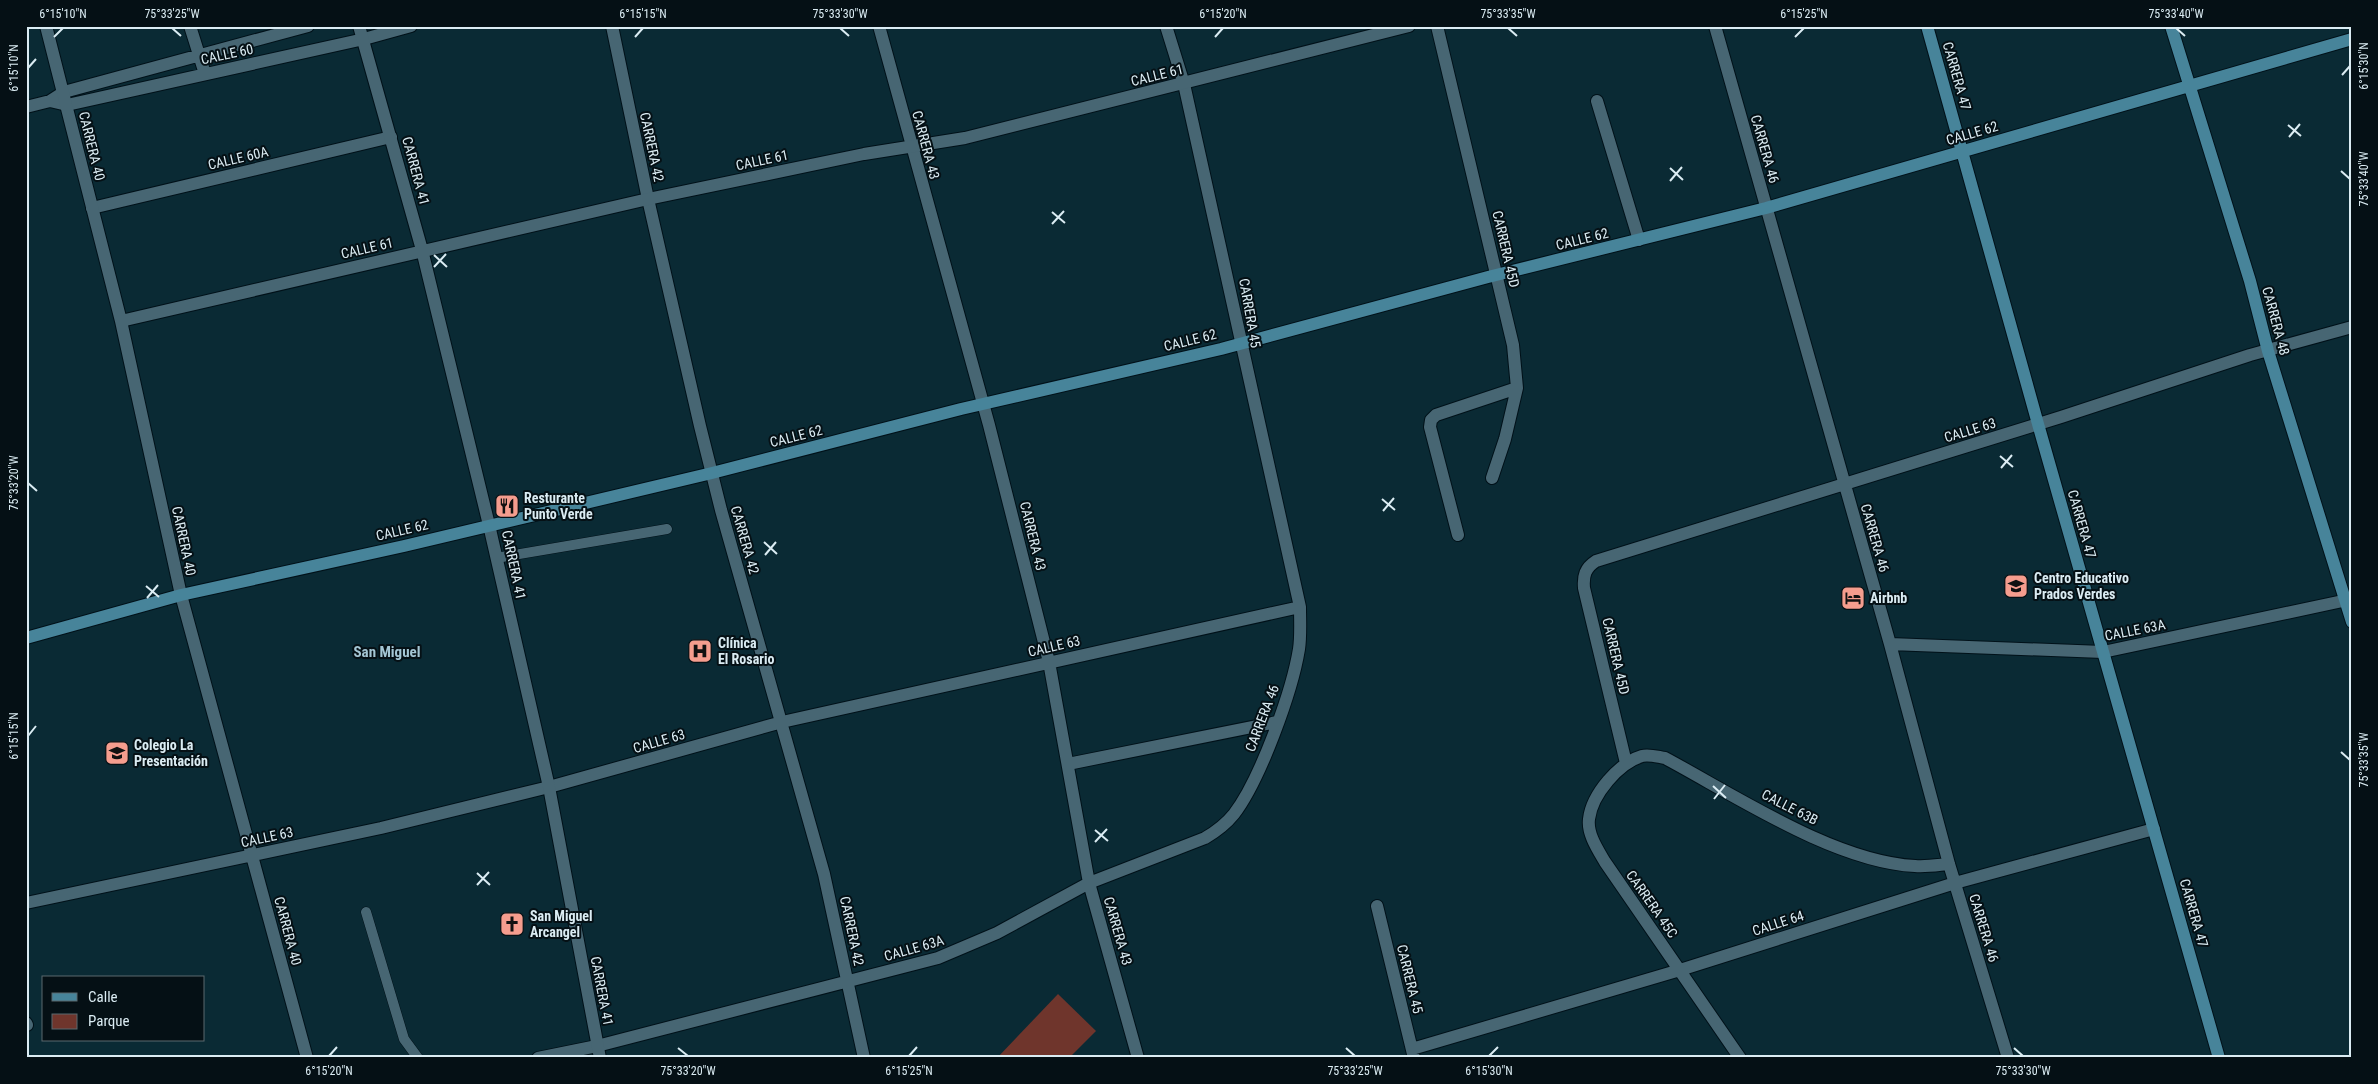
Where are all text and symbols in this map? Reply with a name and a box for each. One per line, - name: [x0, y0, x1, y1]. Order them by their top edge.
- text: 6°15'10"N: [39, 7, 87, 21]
- text: 75°33'25"W: [144, 7, 200, 21]
- text: 6°15'15"N: [619, 7, 667, 21]
- text: 75°33'30"W: [812, 7, 868, 21]
- text: 6°15'20"N: [1199, 7, 1247, 21]
- text: 75°33'35"W: [1480, 7, 1536, 21]
- text: 6°15'25"N: [1780, 7, 1828, 21]
- text: 75°33'40"W: [2148, 7, 2204, 21]
- street label: CARRERA 47: [1940, 40, 1974, 112]
- street label: CALLE 60: [199, 41, 255, 67]
- text: 6°15'30"N: [2357, 42, 2371, 90]
- text: 6°15'10"N: [7, 44, 21, 92]
- street label: CALLE 61: [1129, 61, 1185, 89]
- street label: CARRERA 43: [909, 109, 943, 181]
- street label: CARRERA 40: [76, 110, 108, 182]
- street label: CARRERA 42: [637, 111, 667, 183]
- street label: CARRERA 46: [1748, 113, 1782, 185]
- street label: CALLE 62: [1944, 118, 2000, 148]
- street label: CARRERA 41: [399, 135, 433, 207]
- street label: CALLE 60A: [206, 143, 270, 173]
- street label: CALLE 61: [734, 147, 790, 173]
- text: 75°33'40"W: [2357, 151, 2371, 207]
- street label: CARRERA 45D: [1489, 209, 1523, 289]
- street label: CALLE 62: [1554, 225, 1610, 253]
- street label: CALLE 61: [339, 234, 395, 262]
- street label: CARRERA 45: [1236, 277, 1264, 349]
- street label: CARRERA 48: [2259, 285, 2293, 357]
- street label: CALLE 62: [1162, 326, 1218, 354]
- street label: CALLE 63: [1942, 415, 1998, 445]
- street label: CALLE 62: [768, 422, 824, 450]
- text: 75°33'20"W: [7, 455, 21, 511]
- street label: CARRERA 47: [2065, 488, 2099, 560]
- place label: Resturante Punto Verde: [524, 490, 593, 522]
- restaurant icon: Resturante Punto Verde: [494, 493, 520, 519]
- street label: CARRERA 43: [1017, 500, 1049, 572]
- street label: CARRERA 46: [1858, 502, 1892, 574]
- street label: CARRERA 42: [728, 504, 762, 576]
- street label: CARRERA 40: [169, 505, 199, 577]
- street label: CALLE 62: [374, 516, 430, 544]
- street label: CARRERA 41: [499, 529, 529, 601]
- place label: Centro Educativo Prados Verdes: [2034, 570, 2129, 602]
- school or university icon: Centro Educativo Prados Verdes: [2003, 573, 2029, 599]
- hotel icon: Airbnb: [1840, 585, 1866, 611]
- place label: Airbnb: [1870, 590, 1907, 606]
- street label: CARRERA 45D: [1599, 616, 1633, 696]
- street label: CALLE 63A: [2103, 616, 2167, 644]
- street label: CALLE 63: [1026, 632, 1082, 660]
- place label: Clínica El Rosario: [718, 635, 774, 667]
- hospital icon: Clínica El Rosario: [687, 638, 713, 664]
- district label: San Miguel: [353, 643, 421, 661]
- street label: CARRERA 46: [1242, 682, 1282, 754]
- text: 6°15'15"N: [7, 712, 21, 760]
- street label: CALLE 63: [631, 726, 687, 756]
- text: 75°33'35"W: [2357, 732, 2371, 788]
- place label: Colegio La Presentación: [134, 737, 208, 769]
- school or university icon: Colegio La Presentación: [104, 740, 130, 766]
- street label: CALLE 63B: [1759, 786, 1821, 828]
- street label: CALLE 63: [239, 824, 295, 850]
- street label: CARRERA 45C: [1623, 867, 1681, 941]
- street label: CARRERA 47: [2177, 877, 2211, 949]
- street label: CARRERA 46: [1966, 892, 2002, 964]
- street label: CARRERA 40: [271, 895, 305, 967]
- street label: CARRERA 42: [837, 895, 867, 967]
- street label: CARRERA 43: [1101, 895, 1135, 967]
- street label: CALLE 64: [1750, 907, 1806, 939]
- place label: San Miguel Arcangel: [530, 908, 593, 940]
- church icon: San Miguel Arcangel: [499, 911, 525, 937]
- street label: CALLE 63A: [882, 932, 946, 964]
- street label: CARRERA 45: [1394, 943, 1426, 1015]
- street label: CARRERA 41: [587, 955, 617, 1027]
- legend: [42, 976, 205, 1042]
- text: Calle: [88, 988, 118, 1006]
- text: Parque: [88, 1012, 130, 1030]
- text: 6°15'20"N: [305, 1064, 353, 1078]
- text: 75°33'20"W: [660, 1064, 716, 1078]
- text: 6°15'25"N: [885, 1064, 933, 1078]
- text: 75°33'25"W: [1327, 1064, 1383, 1078]
- text: 6°15'30"N: [1465, 1064, 1513, 1078]
- text: 75°33'30"W: [1995, 1064, 2051, 1078]

